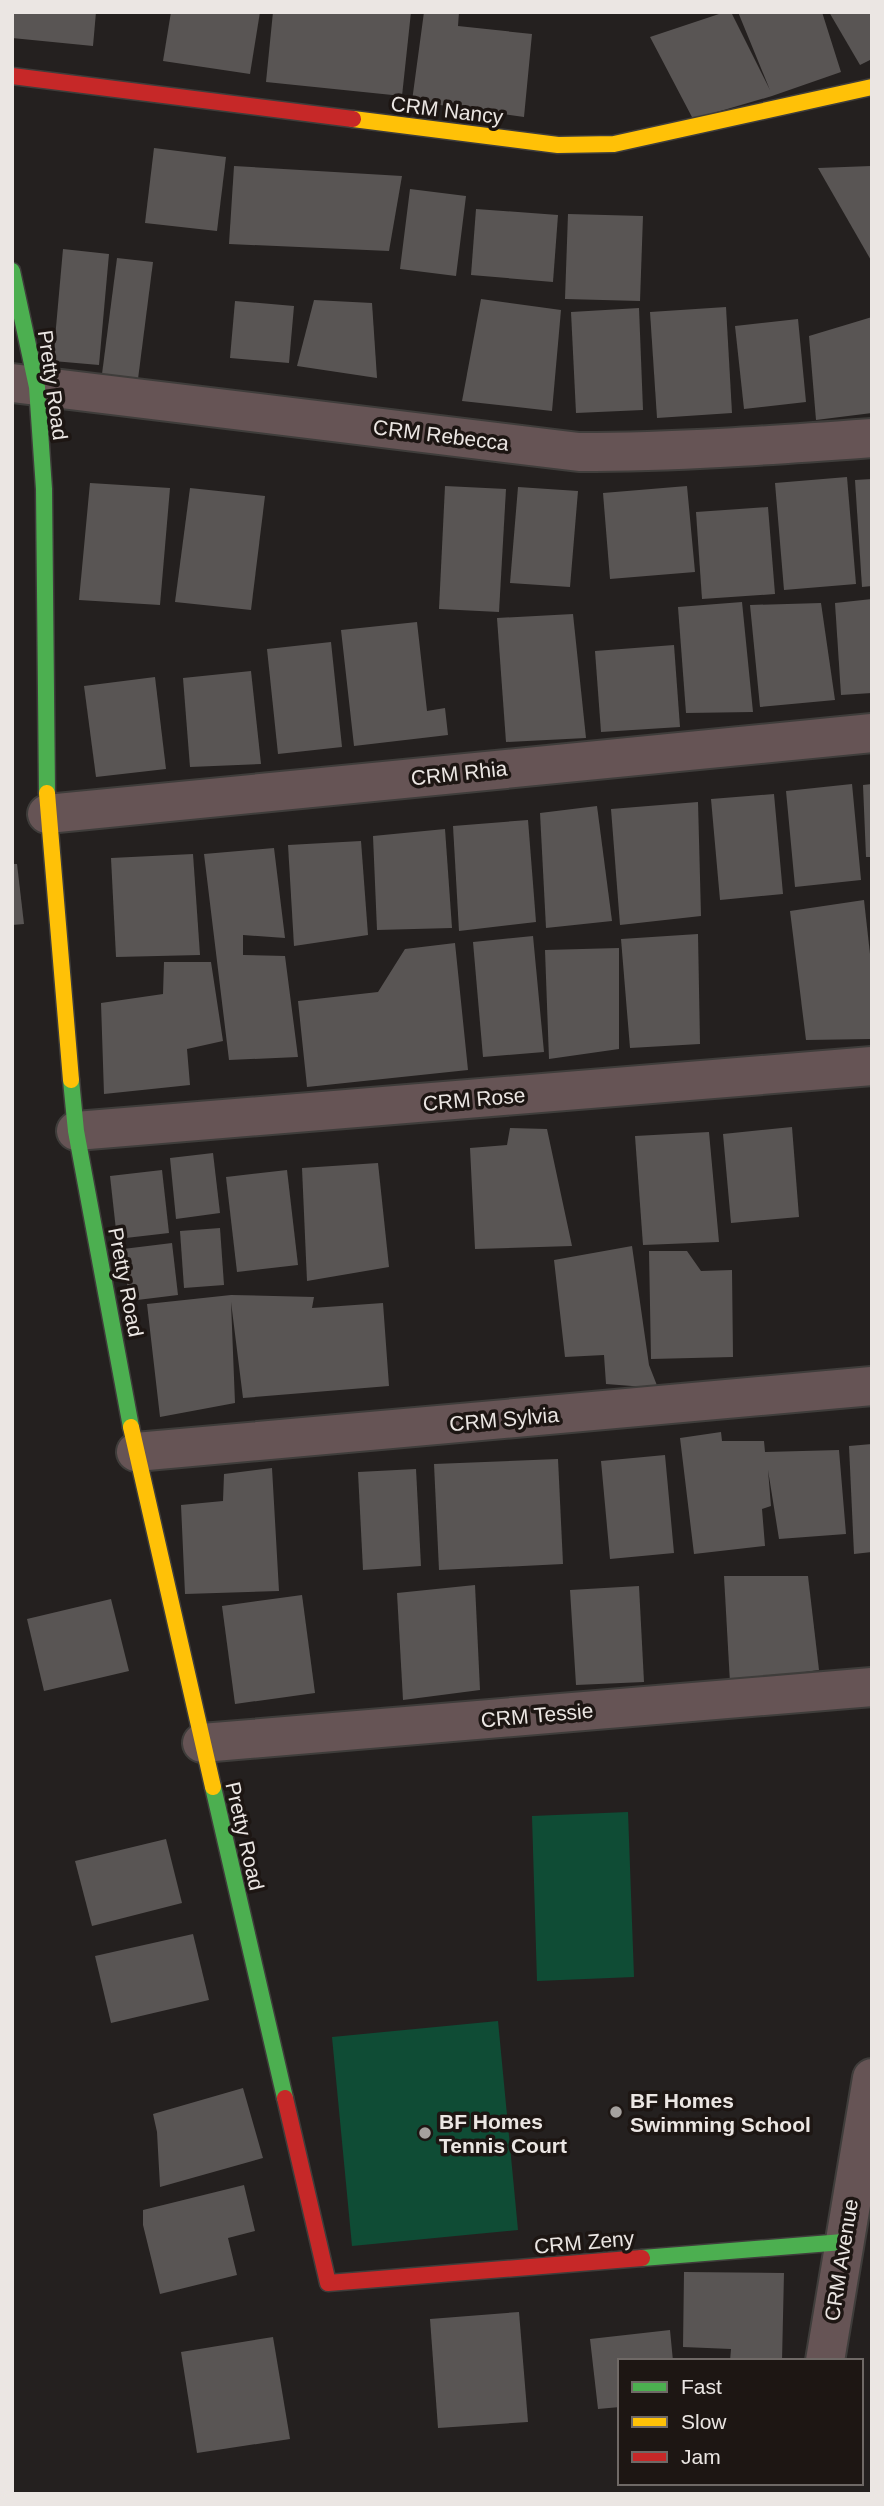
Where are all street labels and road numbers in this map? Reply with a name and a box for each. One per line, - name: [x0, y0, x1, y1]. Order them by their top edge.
- street label: CRM Nancy: [389, 92, 505, 128]
- street label: Pretty Road: [34, 328, 72, 442]
- street label: CRM Rebecca: [372, 415, 510, 455]
- street label: CRM Rhia: [410, 756, 509, 789]
- street label: CRM Rose: [422, 1083, 526, 1115]
- street label: Pretty Road: [104, 1225, 148, 1339]
- street label: CRM Sylvia: [448, 1403, 560, 1435]
- street label: CRM Tessie: [480, 1699, 594, 1731]
- street label: Pretty Road: [221, 1779, 269, 1893]
- street label: CRM Avenue: [820, 2197, 862, 2323]
- street label: CRM Zeny: [533, 2226, 635, 2258]

